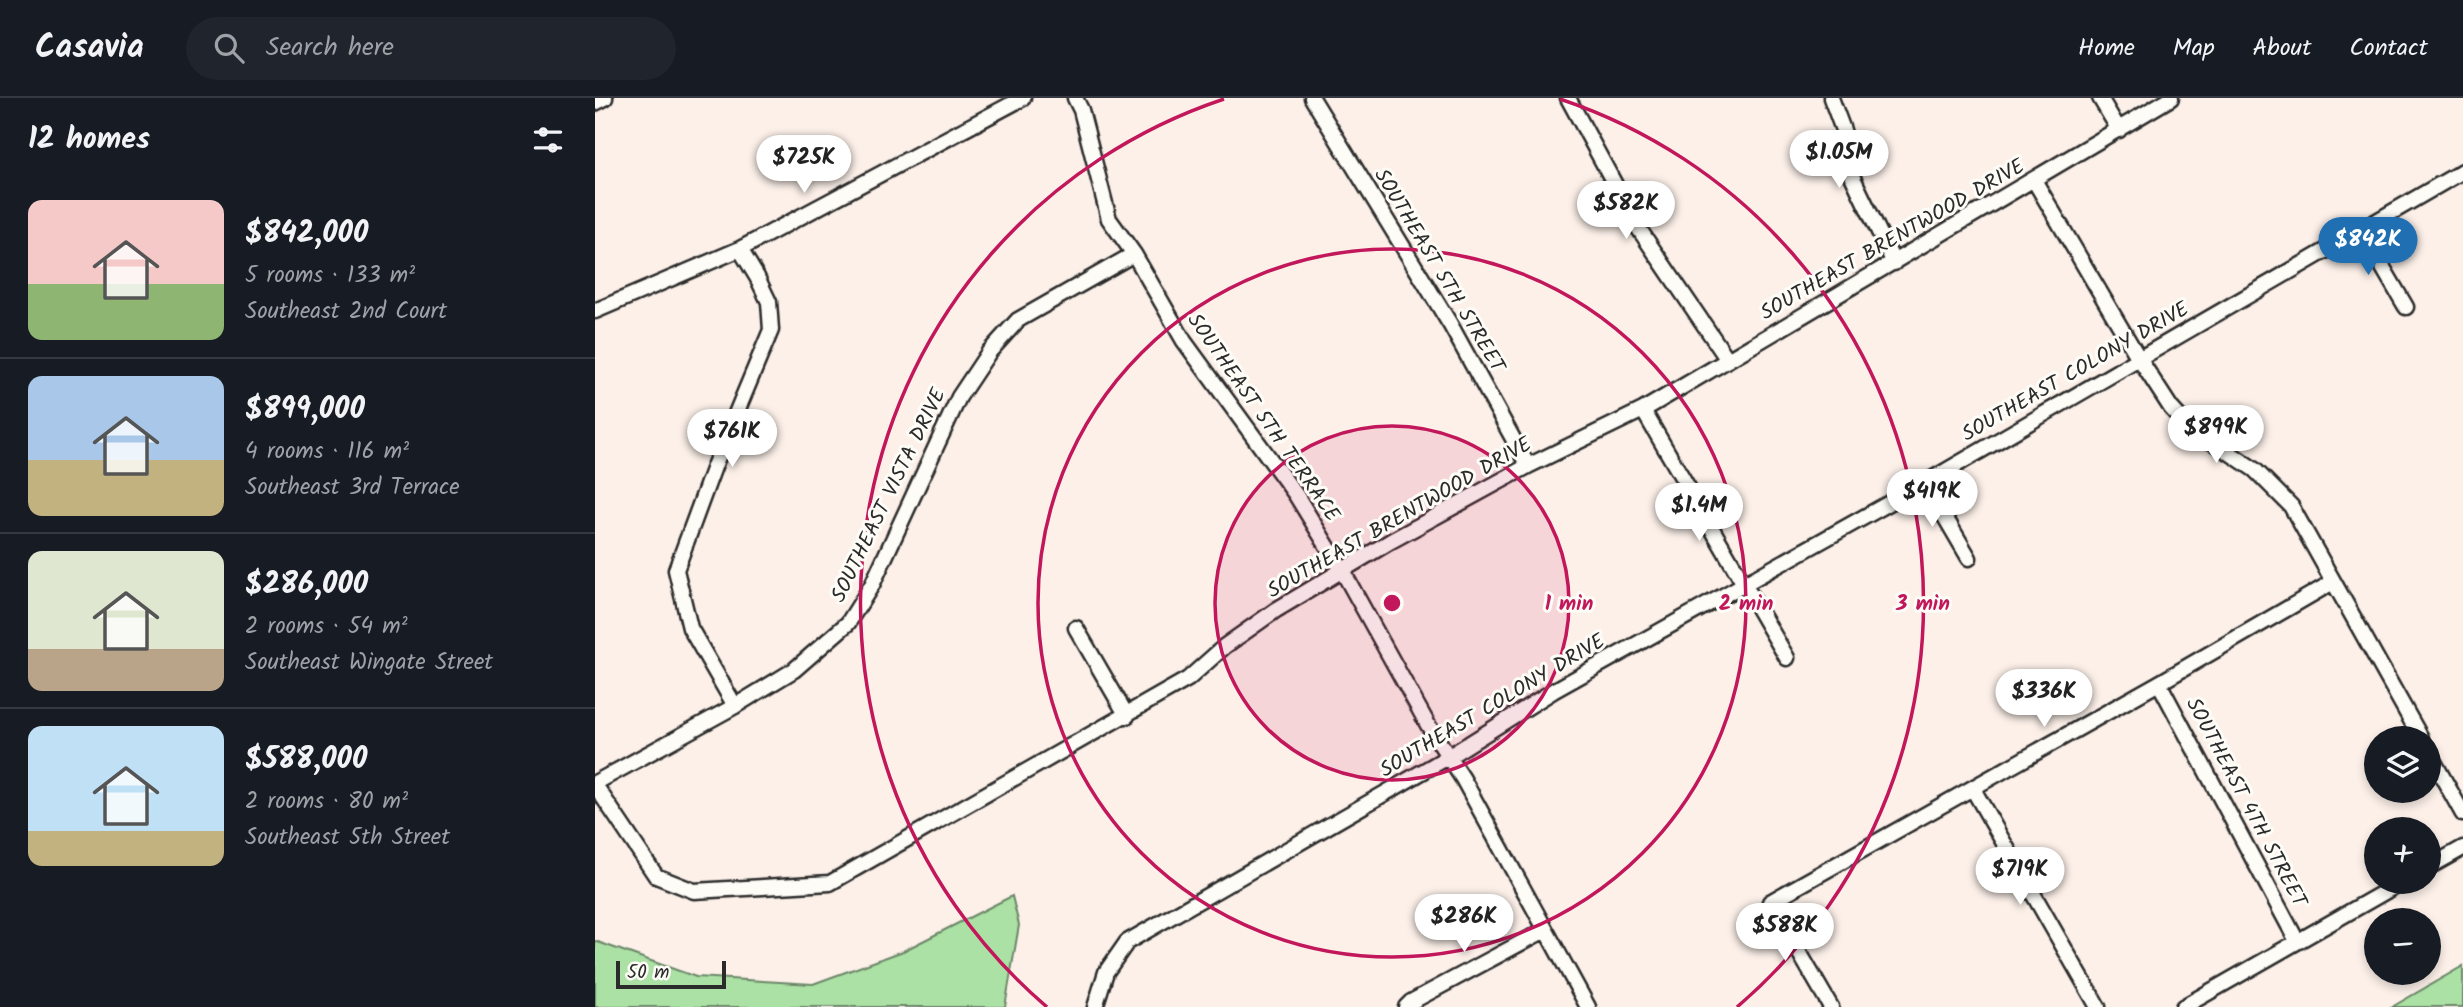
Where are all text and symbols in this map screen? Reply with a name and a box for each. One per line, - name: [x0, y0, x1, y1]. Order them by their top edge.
- search box: [186, 17, 676, 80]
- text: Casavia: [35, 22, 144, 75]
- text: Search here: [266, 27, 394, 69]
- icon: search: [210, 29, 248, 67]
- text: Home: [2078, 29, 2135, 68]
- text: Map: [2173, 29, 2215, 68]
- text: About: [2253, 29, 2311, 68]
- text: Contact: [2349, 29, 2428, 68]
- text: 12 homes: [28, 116, 150, 164]
- icon: filters: [529, 121, 567, 159]
- pin: $1.05M: [1782, 130, 1896, 190]
- text: $1.05M: [1806, 135, 1872, 171]
- pin: $725K: [755, 136, 853, 195]
- text: $725K: [772, 140, 836, 176]
- street label: SOUTHEAST BRENTWOOD DRIVE: [1754, 150, 2032, 330]
- street label: SOUTHEAST 5TH STREET: [1365, 162, 1514, 381]
- pin: $582K: [1577, 181, 1675, 241]
- text: $582K: [1593, 186, 1659, 222]
- text: $842,000: [245, 210, 368, 258]
- pin: $842K: [2319, 218, 2417, 277]
- text: $842K: [2335, 222, 2401, 258]
- icon: home: [84, 228, 168, 312]
- text: 5 rooms · 133 m²: [245, 258, 415, 294]
- street label: SOUTHEAST COLONY DRIVE: [1956, 293, 2196, 451]
- text: Southeast 2nd Court: [245, 294, 447, 330]
- street label: SOUTHEAST 5TH TERRACE: [1178, 307, 1348, 530]
- street label: SOUTHEAST VISTA DRIVE: [823, 382, 956, 608]
- text: $899,000: [245, 386, 365, 434]
- icon: home: [84, 404, 168, 488]
- pin: $899K: [2167, 406, 2265, 465]
- pin: $761K: [683, 410, 781, 469]
- text: $899K: [2184, 410, 2248, 446]
- text: $761K: [703, 414, 761, 450]
- street label: SOUTHEAST BRENTWOOD DRIVE: [1261, 428, 1539, 608]
- text: 4 rooms · 116 m²: [245, 434, 409, 470]
- text: Southeast 3rd Terrace: [245, 470, 460, 506]
- pin: $419K: [1883, 470, 1981, 529]
- text: $419K: [1903, 474, 1961, 510]
- pin: $1.4M: [1650, 484, 1748, 543]
- text: $1.4M: [1671, 488, 1727, 524]
- text: $286,000: [245, 561, 368, 609]
- icon: home: [84, 579, 168, 663]
- text: 1 min: [1545, 588, 1593, 621]
- text: 2 min: [1719, 588, 1773, 621]
- text: 3 min: [1895, 588, 1950, 621]
- centre of rings: [1380, 591, 1404, 615]
- text: 2 rooms · 54 m²: [245, 609, 408, 645]
- street label: SOUTHEAST COLONY DRIVE: [1374, 625, 1612, 787]
- text: Southeast Wingate Street: [245, 645, 493, 681]
- pin: $336K: [1995, 670, 2093, 729]
- text: $336K: [2011, 674, 2077, 710]
- street label: SOUTHEAST 4TH STREET: [2176, 692, 2316, 915]
- map controls: [2364, 726, 2441, 985]
- button: layers: [2364, 726, 2441, 803]
- text: $588,000: [245, 736, 367, 784]
- icon: home: [84, 754, 168, 838]
- text: 2 rooms · 80 m²: [245, 784, 408, 820]
- button: +: [2364, 817, 2441, 894]
- text: Southeast 5th Street: [245, 820, 450, 856]
- pin: $719K: [1971, 848, 2069, 907]
- text: $719K: [1992, 852, 2048, 888]
- pin: $286K: [1415, 894, 1513, 954]
- text: $286K: [1431, 899, 1497, 935]
- pin: $588K: [1736, 904, 1834, 963]
- text: $588K: [1752, 908, 1818, 944]
- button: −: [2364, 908, 2441, 985]
- scale bar: [616, 958, 726, 990]
- text: 50 m: [627, 958, 669, 988]

